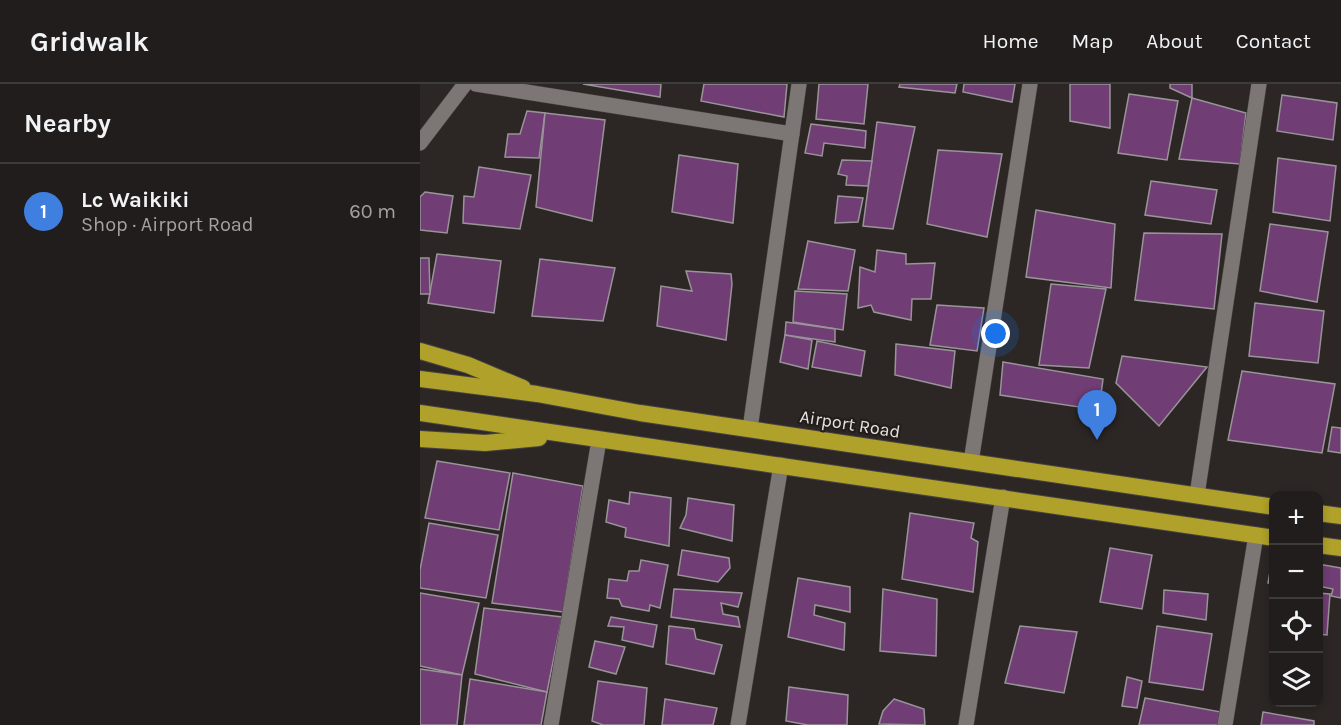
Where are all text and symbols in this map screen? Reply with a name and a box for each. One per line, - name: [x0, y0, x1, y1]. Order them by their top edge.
- text: Gridwalk: [30, 25, 149, 58]
- text: Home: [983, 29, 1039, 53]
- text: Map: [1072, 29, 1113, 53]
- text: About: [1146, 29, 1203, 53]
- text: Contact: [1236, 29, 1311, 53]
- text: Nearby: [24, 108, 111, 139]
- text: Lc Waikiki: [81, 187, 190, 213]
- text: 1: [40, 200, 47, 223]
- text: 60 m: [349, 200, 396, 223]
- text: Shop · Airport Road: [81, 213, 254, 236]
- your location: [981, 319, 1010, 348]
- pin: 1: [1078, 390, 1116, 440]
- street label: Airport Road: [798, 405, 902, 443]
- map controls: [1269, 491, 1323, 707]
- button: +: [1269, 491, 1323, 545]
- button: −: [1269, 545, 1323, 599]
- button: locate: [1269, 599, 1323, 653]
- button: layers: [1269, 653, 1323, 707]

